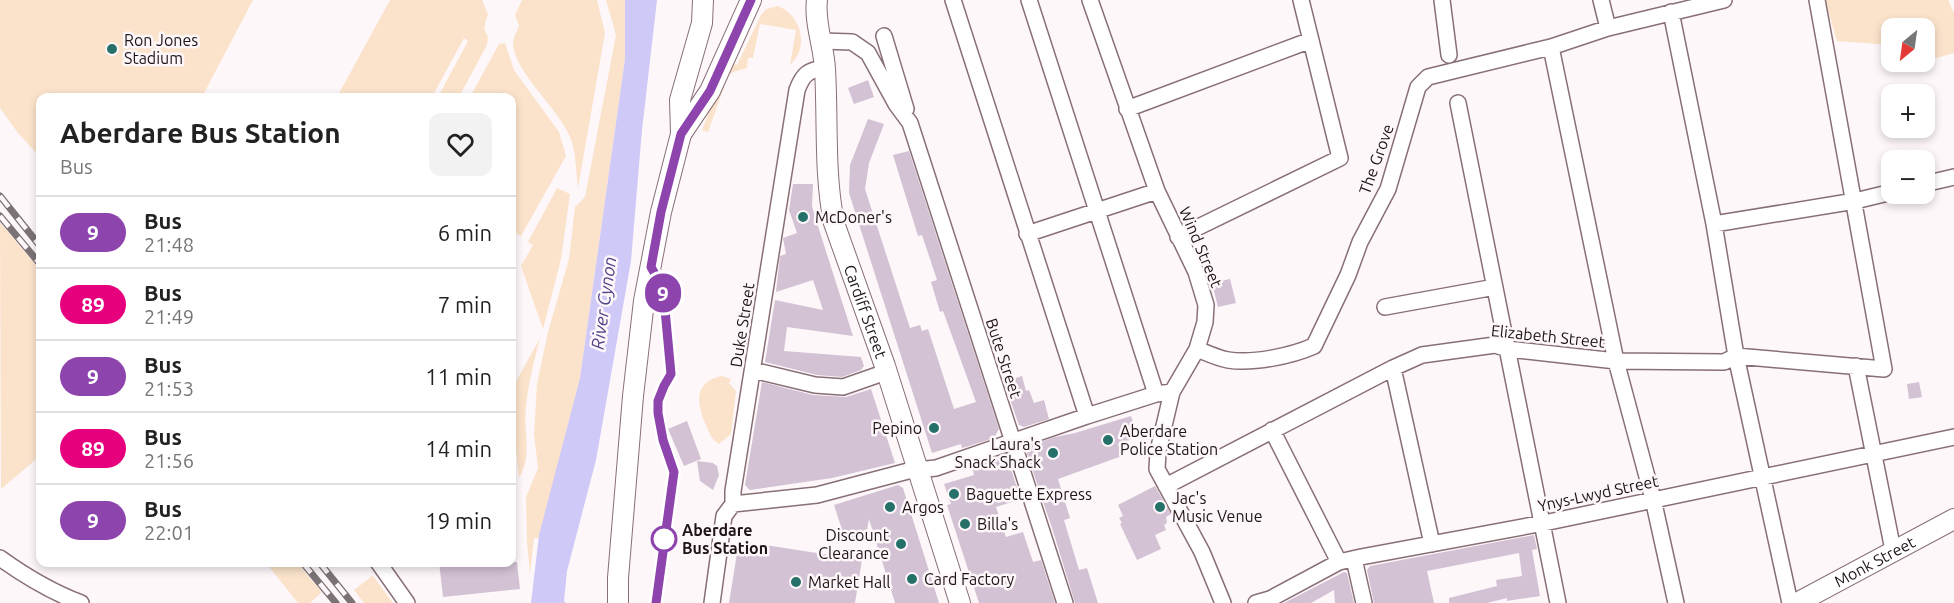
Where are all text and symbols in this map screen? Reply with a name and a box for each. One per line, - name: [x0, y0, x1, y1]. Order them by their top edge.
- north arrow: [1881, 18, 1935, 72]
- map controls: [1881, 18, 1935, 204]
- place label: Ron Jones Stadium: [124, 31, 198, 67]
- marker: Ron Jones Stadium: [105, 42, 119, 56]
- button: +: [1881, 84, 1935, 138]
- button: heart: [429, 113, 492, 176]
- text: Aberdare Bus Station: [60, 117, 341, 148]
- street label: The Grove: [1355, 122, 1397, 196]
- button: −: [1881, 150, 1935, 204]
- text: Bus: [60, 155, 93, 178]
- street label: Wind Street: [1176, 204, 1226, 291]
- text: Bus: [144, 208, 182, 233]
- place label: McDoner's: [815, 208, 892, 226]
- marker: McDoner's: [796, 210, 810, 224]
- text: 9: [87, 220, 99, 244]
- text: 6 min: [438, 220, 492, 245]
- text: 21:48: [144, 233, 194, 256]
- water label: River Cynon: [587, 255, 619, 351]
- street label: Cardiff Street: [841, 262, 891, 361]
- line badge: 9: [644, 274, 682, 312]
- text: Bus: [144, 280, 182, 305]
- text: 9: [657, 281, 669, 305]
- street label: Duke Street: [726, 281, 758, 369]
- text: 89: [81, 292, 105, 316]
- text: 7 min: [438, 292, 492, 317]
- text: 21:49: [144, 305, 194, 328]
- street label: Bute Street: [983, 316, 1026, 401]
- street label: Elizabeth Street: [1490, 321, 1607, 351]
- text: Bus: [144, 352, 182, 377]
- text: 9: [87, 364, 99, 388]
- text: 11 min: [425, 364, 492, 389]
- text: 21:53: [144, 377, 194, 400]
- place label: Pepino: [872, 419, 922, 437]
- marker: Pepino: [927, 421, 941, 435]
- place label: Aberdare Police Station: [1120, 422, 1218, 458]
- text: Bus: [144, 424, 182, 449]
- marker: Aberdare Police Station: [1101, 433, 1115, 447]
- place label: Laura's Snack Shack: [955, 435, 1041, 471]
- text: 89: [81, 436, 105, 460]
- text: 14 min: [425, 436, 492, 461]
- marker: Laura's Snack Shack: [1046, 446, 1060, 460]
- text: 21:56: [144, 449, 194, 472]
- street label: Ynys-Lwyd Street: [1536, 471, 1661, 515]
- place label: Baguette Express: [966, 485, 1092, 503]
- marker: Baguette Express: [947, 487, 961, 501]
- place label: Jac's Music Venue: [1172, 489, 1263, 525]
- text: Bus: [144, 496, 182, 521]
- place label: Argos: [902, 498, 944, 516]
- marker: Argos: [883, 500, 897, 514]
- marker: Jac's Music Venue: [1153, 500, 1167, 514]
- text: 9: [87, 508, 99, 532]
- text: 19 min: [425, 508, 492, 533]
- place label: Billa's: [977, 515, 1018, 533]
- marker: Billa's: [958, 517, 972, 531]
- text: 22:01: [144, 521, 194, 544]
- place label: Aberdare Bus Station: [682, 521, 768, 557]
- marker: Aberdare Bus Station: [651, 526, 677, 552]
- place label: Discount Clearance: [818, 526, 890, 562]
- street label: Monk Street: [1831, 532, 1919, 590]
- marker: Discount Clearance: [894, 537, 908, 551]
- place label: Card Factory: [924, 570, 1015, 588]
- marker: Card Factory: [905, 572, 919, 586]
- place label: Market Hall: [808, 573, 891, 591]
- marker: Market Hall: [789, 575, 803, 589]

